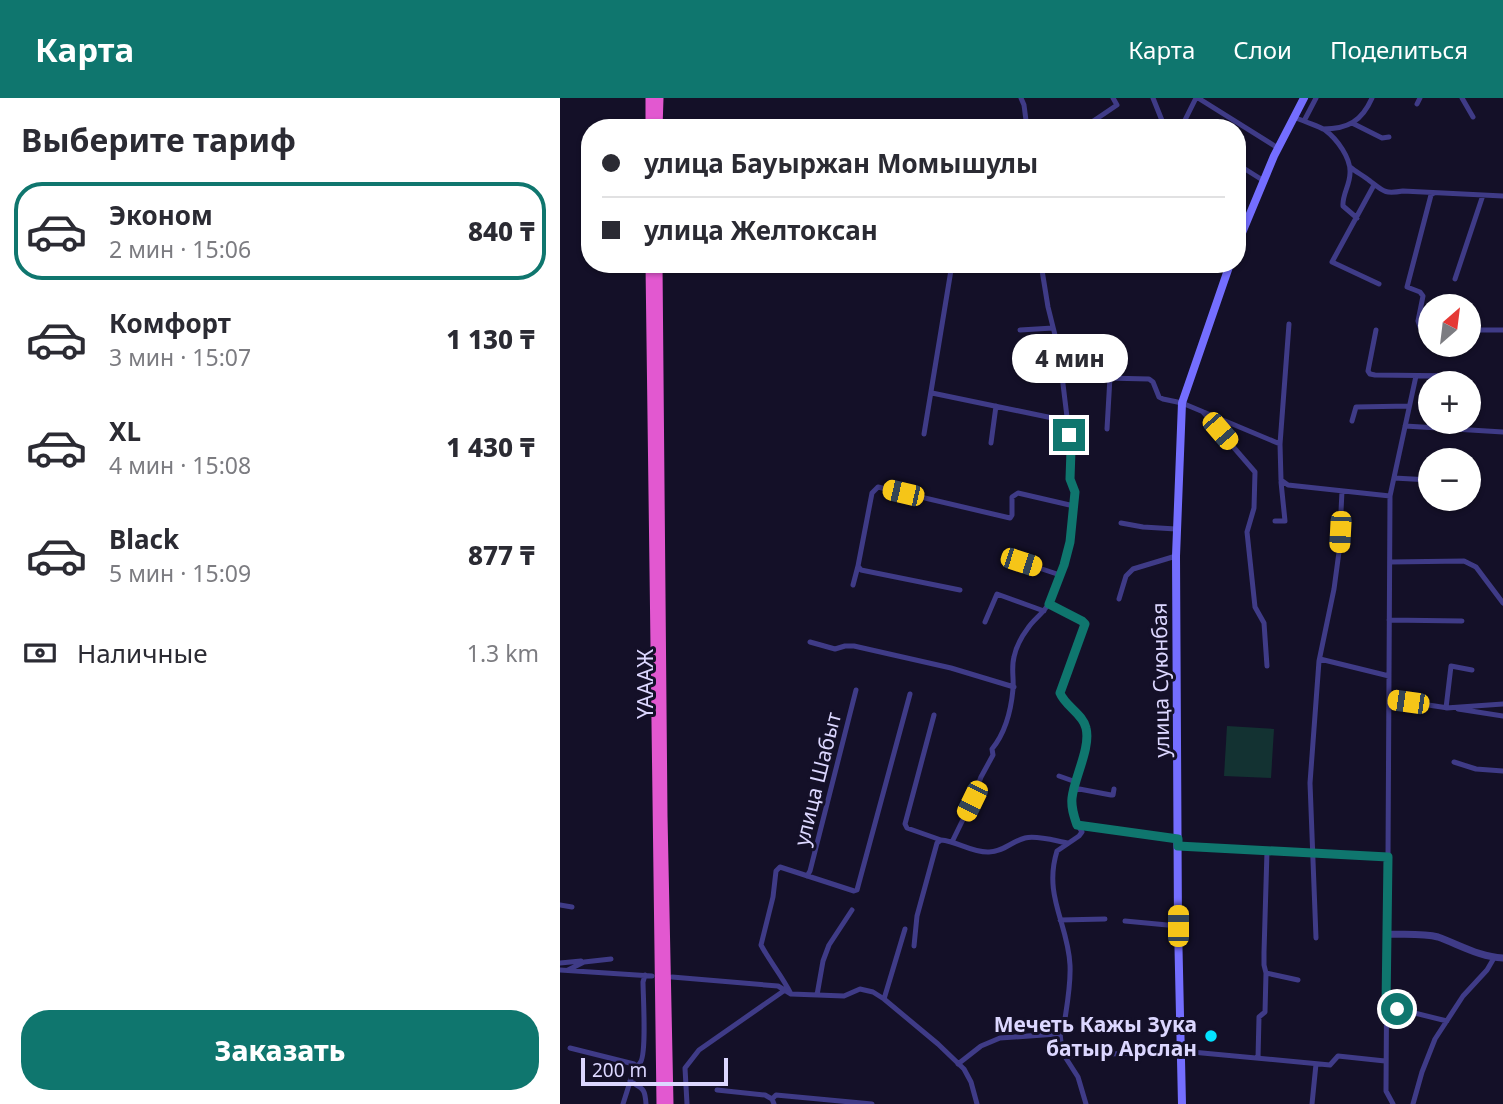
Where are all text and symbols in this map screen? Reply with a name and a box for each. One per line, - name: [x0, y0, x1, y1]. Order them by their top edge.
- text: Карта: [35, 27, 134, 72]
- text: Карта: [1128, 33, 1195, 66]
- text: Слои: [1233, 33, 1292, 66]
- text: Поделиться: [1330, 33, 1468, 66]
- text: Выберите тариф: [21, 118, 296, 161]
- text: улица Бауыржан Момышулы: [644, 145, 1038, 181]
- text: Эконом: [109, 197, 213, 233]
- icon: car: [25, 200, 88, 263]
- text: улица Желтоксан: [644, 212, 878, 248]
- text: 840 ₸: [468, 213, 535, 249]
- text: 2 мин · 15:06: [109, 233, 251, 265]
- north arrow: [1418, 294, 1480, 357]
- map controls: [1418, 294, 1481, 511]
- text: Комфорт: [109, 305, 231, 341]
- icon: car: [25, 308, 88, 371]
- text: 1 130 ₸: [446, 321, 535, 357]
- callout: 4 мин: [1011, 334, 1127, 382]
- text: 3 мин · 15:07: [109, 341, 251, 373]
- text: 4 мин: [1035, 342, 1105, 374]
- button: +: [1418, 371, 1481, 434]
- car: [1199, 408, 1242, 454]
- text: XL: [109, 413, 141, 449]
- icon: car: [25, 416, 88, 479]
- route end: [1053, 419, 1085, 451]
- text: 1 430 ₸: [446, 429, 535, 465]
- button: −: [1418, 448, 1481, 511]
- text: 4 мин · 15:08: [109, 449, 251, 481]
- car: [881, 478, 926, 508]
- car: [1329, 510, 1352, 554]
- text: Black: [109, 521, 179, 557]
- icon: car: [25, 524, 88, 587]
- text: 877 ₸: [468, 537, 535, 573]
- car: [998, 546, 1045, 578]
- text: 5 мин · 15:09: [109, 557, 251, 589]
- street label: улица Суюнбая: [1145, 602, 1175, 758]
- icon: cash: [21, 634, 59, 672]
- text: Наличные: [77, 635, 208, 671]
- text: 1.3 km: [467, 637, 539, 669]
- street label: ҮАААЖ: [631, 649, 659, 719]
- car: [1386, 689, 1431, 715]
- street label: улица Шабыт: [787, 709, 847, 849]
- car: [954, 778, 991, 824]
- car: [1168, 905, 1189, 947]
- route start: [1381, 993, 1413, 1025]
- button: Заказать: [21, 1010, 539, 1090]
- place label: Мечеть Кажы Зука батыр Арслан: [994, 1010, 1197, 1062]
- marker: Мечеть Кажы Зука батыр Арслан: [1203, 1028, 1219, 1044]
- scale bar: [581, 1055, 728, 1087]
- text: 200 m: [592, 1057, 647, 1083]

